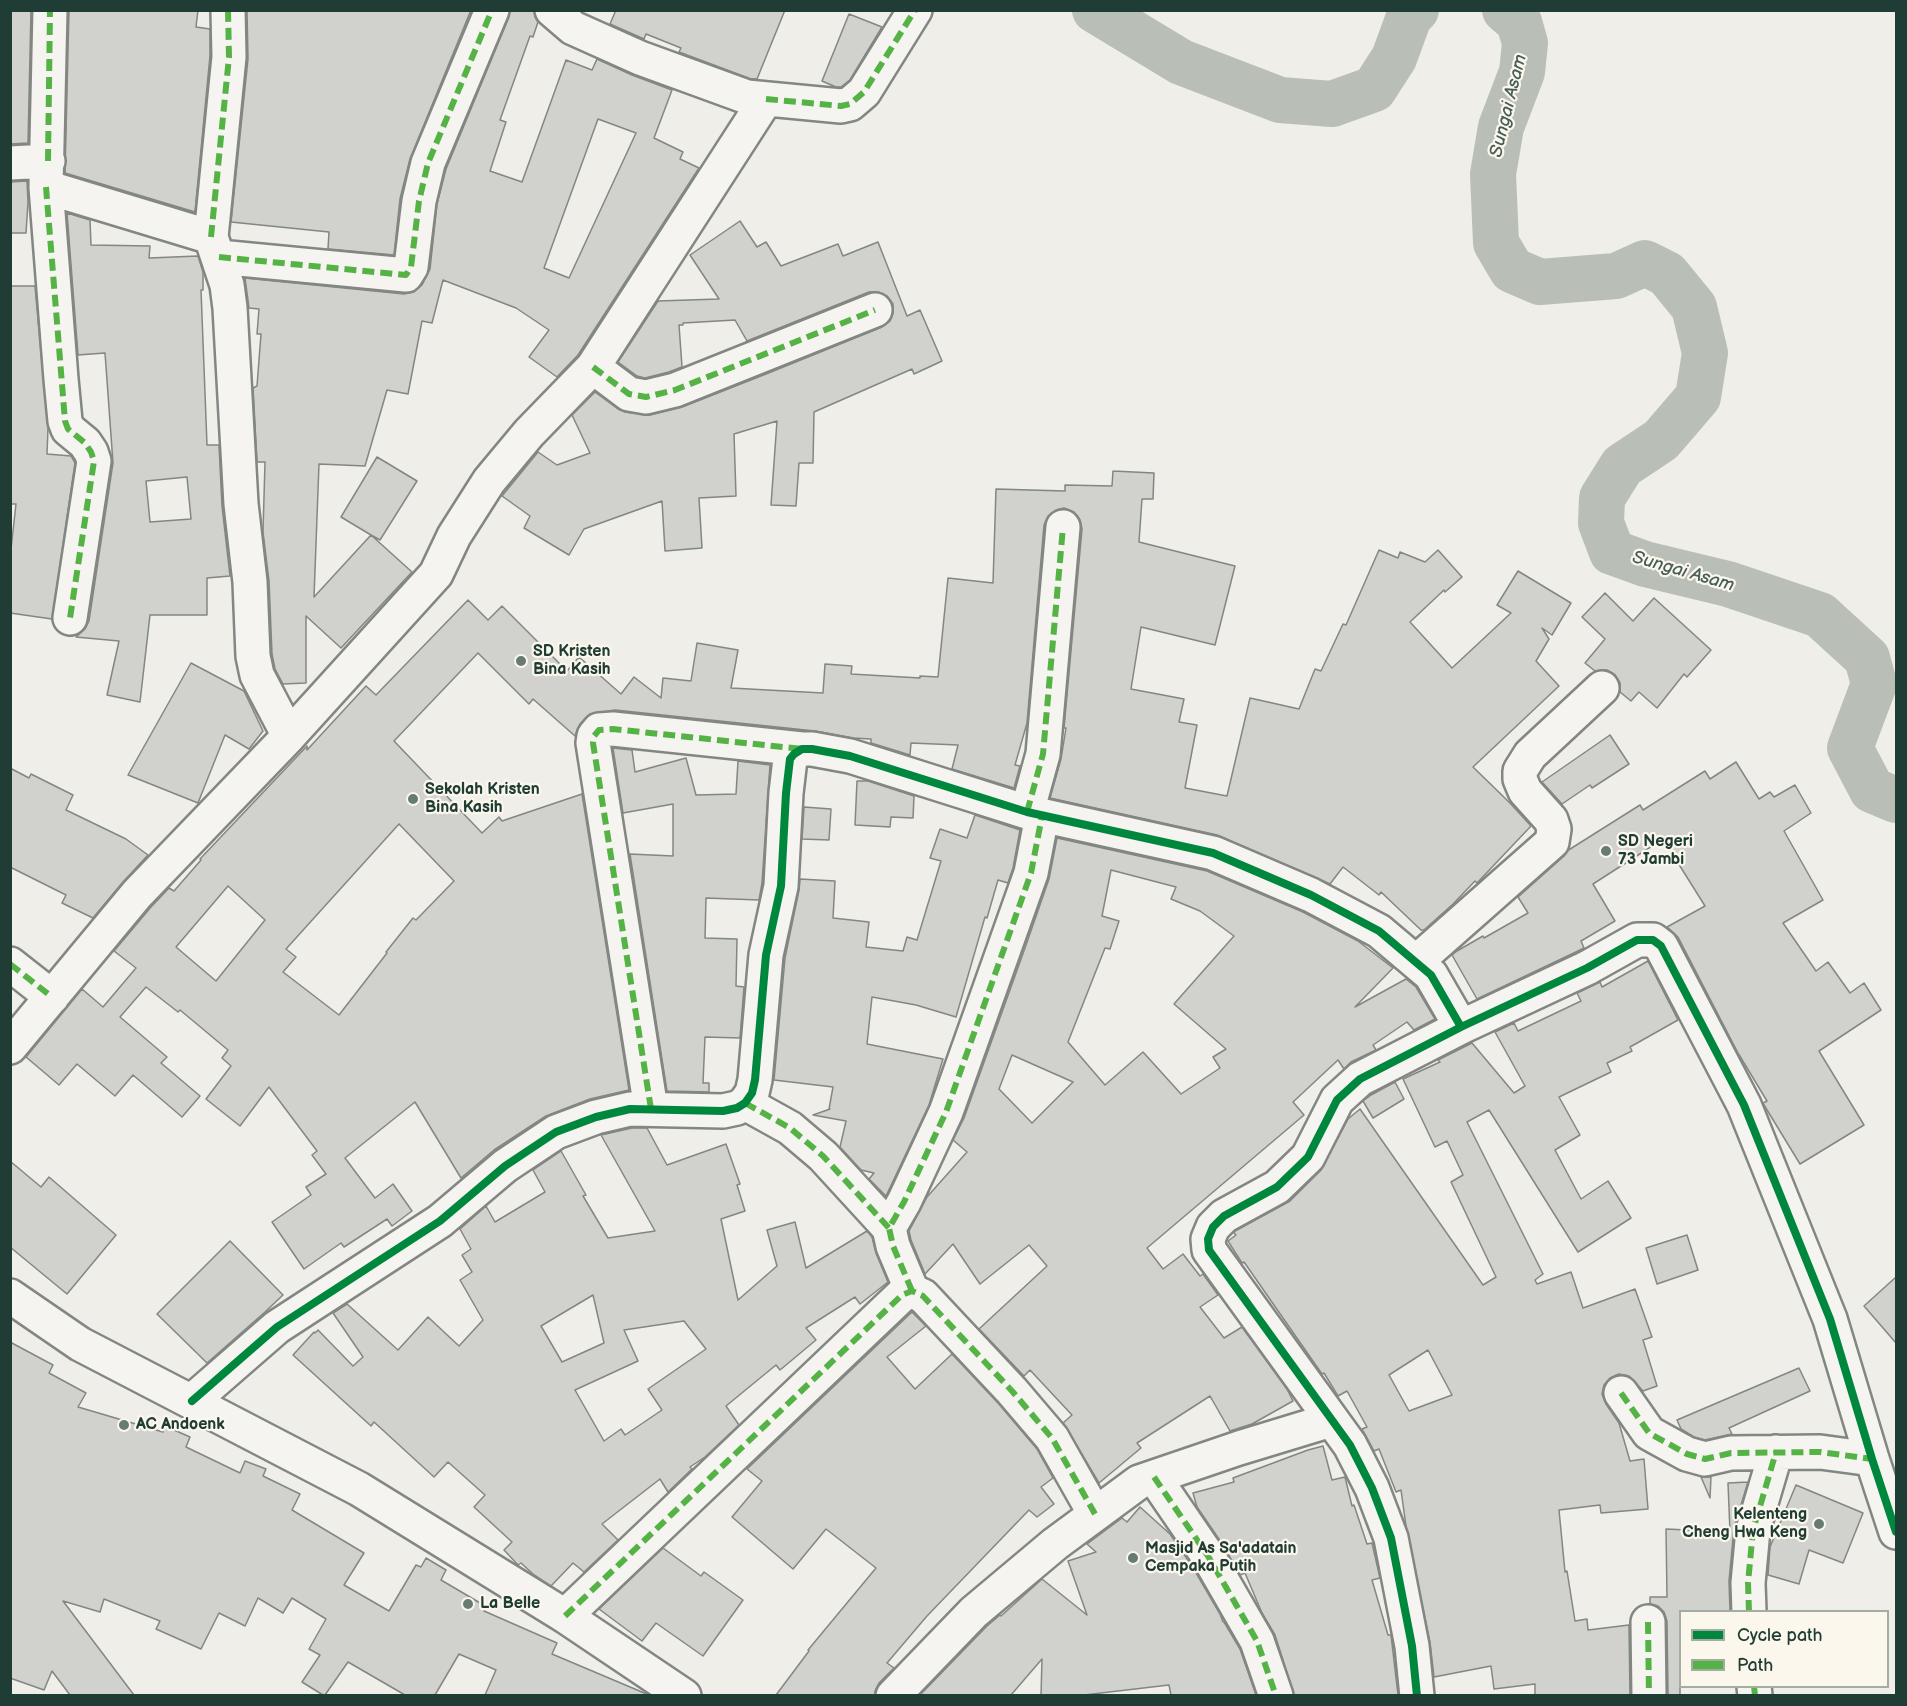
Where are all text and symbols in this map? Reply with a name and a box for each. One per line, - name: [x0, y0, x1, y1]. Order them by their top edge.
- water label: Sungai Asam: [1486, 52, 1532, 160]
- water label: Sungai Asam: [1629, 547, 1737, 597]
- place label: SD Kristen Bina Kasih: [533, 642, 611, 680]
- marker: SD Kristen Bina Kasih: [514, 654, 528, 668]
- place label: Sekolah Kristen Bina Kasih: [425, 780, 540, 818]
- marker: Sekolah Kristen Bina Kasih: [406, 792, 420, 806]
- place label: SD Negeri 73 Jambi: [1618, 832, 1693, 870]
- marker: SD Negeri 73 Jambi: [1599, 844, 1613, 858]
- place label: AC Andoenk: [136, 1415, 225, 1435]
- marker: AC Andoenk: [117, 1418, 131, 1432]
- place label: Kelenteng Cheng Hwa Keng: [1682, 1505, 1807, 1543]
- marker: Kelenteng Cheng Hwa Keng: [1812, 1517, 1826, 1531]
- place label: Masjid As Sa'adatain Cempaka Putih: [1145, 1539, 1296, 1577]
- marker: Masjid As Sa'adatain Cempaka Putih: [1126, 1551, 1140, 1565]
- place label: La Belle: [480, 1594, 540, 1614]
- marker: La Belle: [461, 1597, 475, 1611]
- legend: [1679, 1610, 1889, 1688]
- text: Cycle path: [1737, 1625, 1823, 1646]
- text: Path: [1737, 1655, 1773, 1676]

